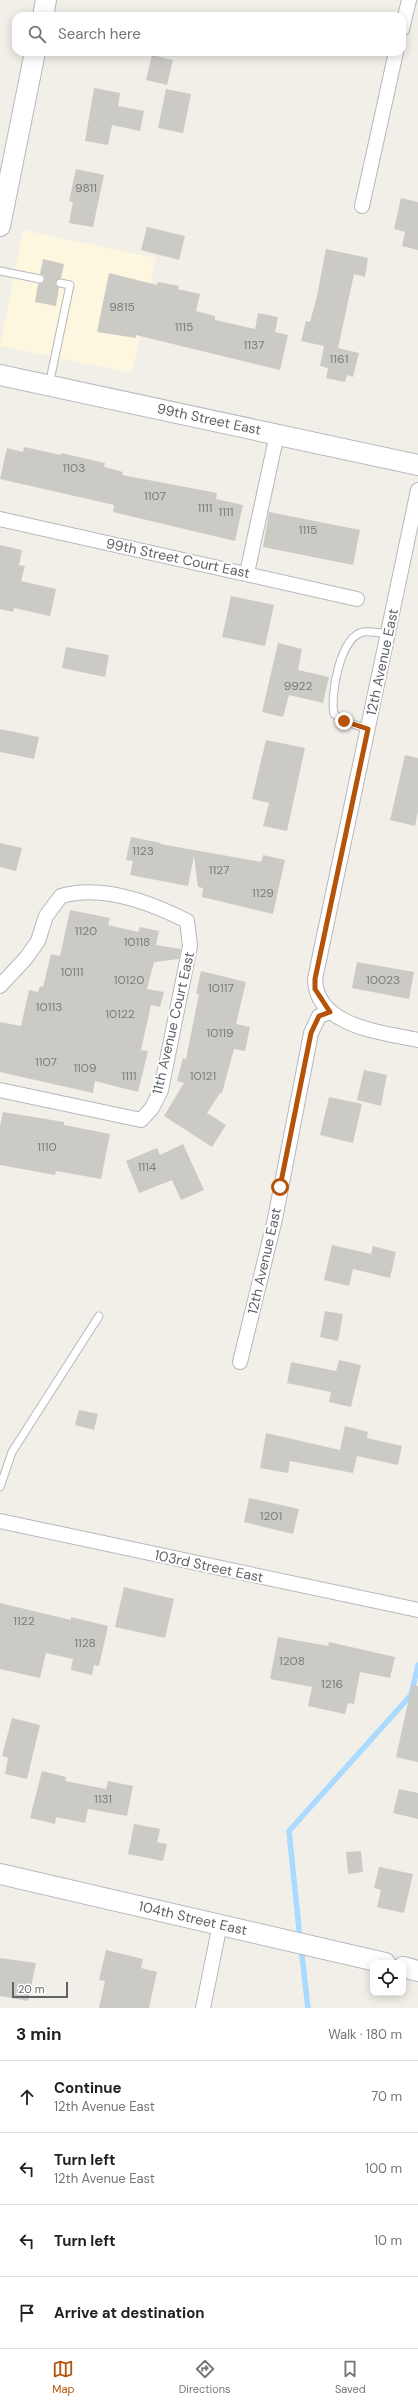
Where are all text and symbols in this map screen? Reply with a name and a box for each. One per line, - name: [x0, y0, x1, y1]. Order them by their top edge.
- search box: [12, 12, 406, 56]
- icon: search: [26, 23, 48, 45]
- text: Search here: [58, 24, 141, 44]
- house number: 9811: [75, 180, 97, 196]
- house number: 9815: [109, 299, 135, 315]
- house number: 1115: [175, 319, 193, 335]
- house number: 1137: [244, 337, 264, 353]
- house number: 1161: [330, 351, 348, 367]
- street label: 99th Street East: [155, 399, 263, 439]
- house number: 1103: [63, 460, 85, 476]
- house number: 1107: [144, 488, 166, 504]
- house number: 1111: [198, 500, 212, 516]
- house number: 1111: [219, 504, 233, 520]
- house number: 1115: [299, 522, 317, 538]
- street label: 99th Street Court East: [104, 534, 252, 582]
- street label: 12th Avenue East: [362, 607, 402, 717]
- house number: 9922: [284, 678, 312, 694]
- route end: [335, 712, 353, 730]
- house number: 1123: [132, 843, 154, 859]
- house number: 1127: [209, 862, 229, 878]
- house number: 1129: [252, 885, 274, 901]
- house number: 1120: [75, 923, 97, 939]
- house number: 10118: [124, 934, 150, 950]
- street label: 11th Avenue Court East: [148, 950, 198, 1096]
- house number: 10111: [60, 964, 84, 980]
- house number: 10120: [114, 972, 144, 988]
- house number: 10023: [366, 972, 400, 988]
- house number: 10117: [208, 980, 234, 996]
- house number: 10113: [36, 999, 62, 1015]
- house number: 10122: [105, 1006, 135, 1022]
- house number: 10119: [207, 1025, 233, 1041]
- house number: 1107: [35, 1054, 57, 1070]
- house number: 1109: [73, 1060, 97, 1076]
- house number: 1111: [122, 1068, 136, 1084]
- house number: 10121: [190, 1068, 216, 1084]
- house number: 1110: [37, 1139, 57, 1155]
- house number: 1114: [138, 1159, 156, 1175]
- route start: [271, 1178, 289, 1196]
- street label: 12th Avenue East: [243, 1206, 285, 1316]
- house number: 1201: [260, 1508, 282, 1524]
- street label: 103rd Street East: [153, 1546, 265, 1586]
- house number: 1122: [13, 1613, 35, 1629]
- house number: 1128: [74, 1635, 96, 1651]
- house number: 1208: [279, 1653, 305, 1669]
- house number: 1216: [321, 1676, 343, 1692]
- house number: 1131: [94, 1791, 112, 1807]
- street label: 104th Street East: [137, 1897, 249, 1939]
- map controls: [370, 1960, 406, 1996]
- button: locate: [370, 1960, 406, 1996]
- scale bar: [12, 1980, 68, 1999]
- text: 20 m: [18, 1982, 44, 1996]
- text: 3 min: [16, 2023, 61, 2045]
- text: Walk · 180 m: [328, 2026, 402, 2043]
- text: Continue: [54, 2078, 122, 2098]
- icon: ahead: [16, 2086, 38, 2108]
- text: 70 m: [371, 2088, 402, 2105]
- text: 12th Avenue East: [54, 2098, 155, 2115]
- text: Turn left: [54, 2150, 115, 2170]
- icon: left: [16, 2158, 38, 2180]
- text: 100 m: [365, 2160, 402, 2177]
- text: 12th Avenue East: [54, 2170, 155, 2187]
- icon: left: [16, 2230, 38, 2252]
- text: Turn left: [54, 2231, 115, 2251]
- text: 10 m: [374, 2232, 402, 2249]
- icon: arrive: [16, 2302, 38, 2324]
- text: Arrive at destination: [54, 2303, 205, 2323]
- tab: Map: [52, 2358, 74, 2396]
- tab: Directions: [179, 2358, 231, 2396]
- tab: Saved: [335, 2358, 366, 2396]

